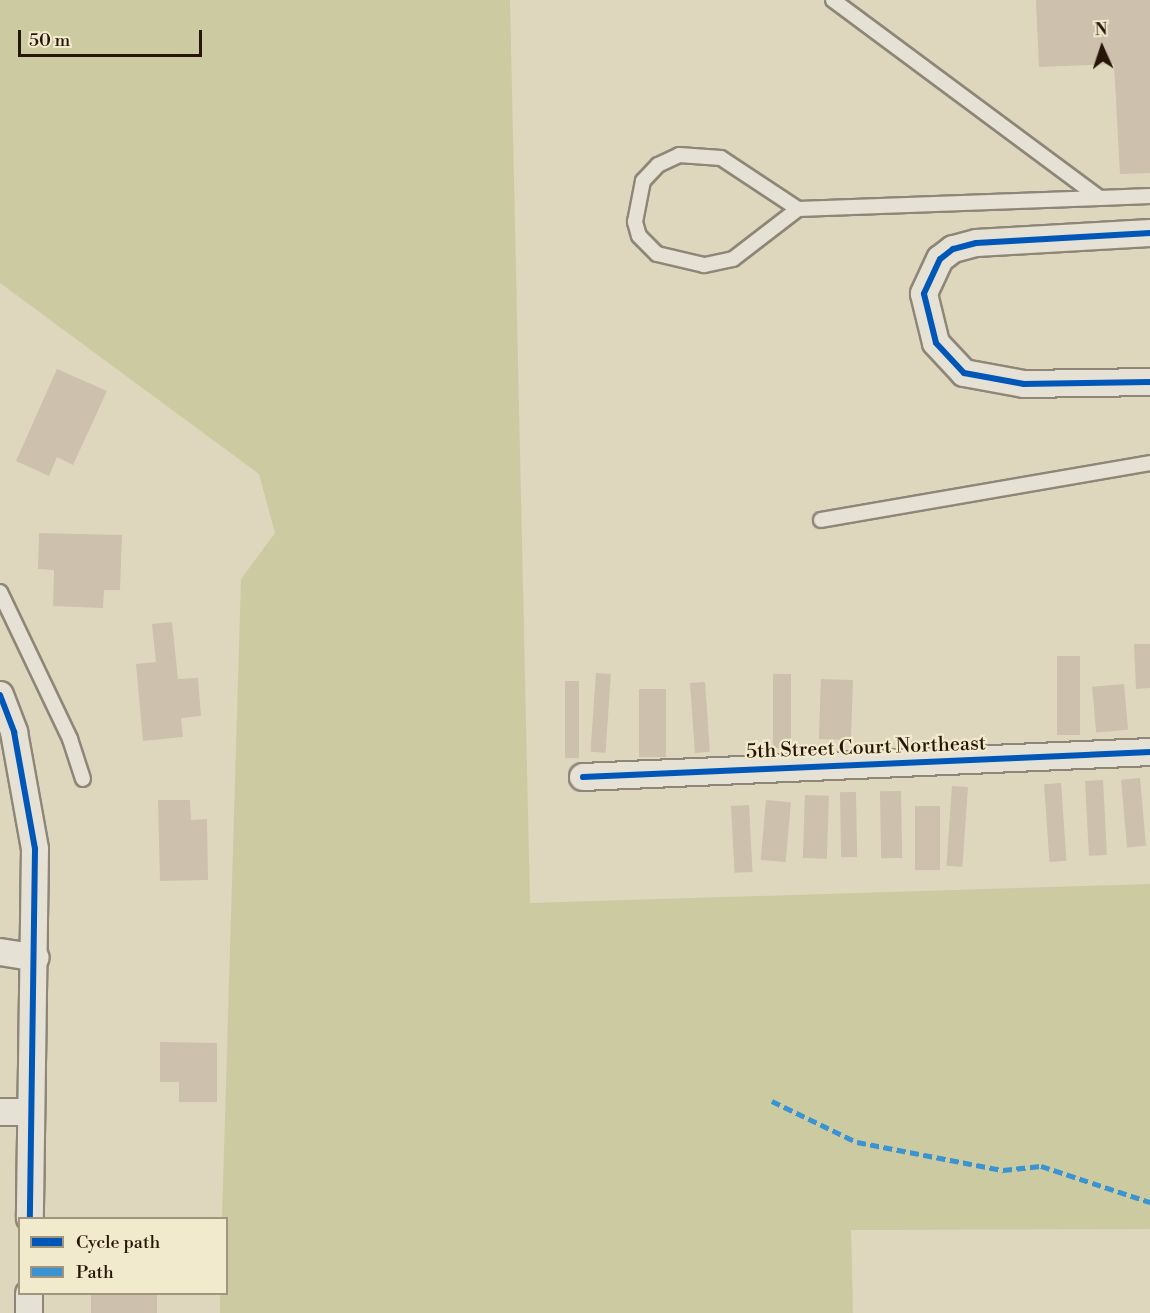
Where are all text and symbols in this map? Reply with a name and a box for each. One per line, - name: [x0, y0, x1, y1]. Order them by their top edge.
- scale bar: [21, 18, 206, 56]
- north arrow: [1072, 18, 1132, 78]
- text: N: [1094, 20, 1108, 40]
- text: 50 m: [29, 29, 70, 52]
- street label: 5th Street Court Northeast: [746, 732, 986, 764]
- legend: [18, 1217, 228, 1295]
- text: Cycle path: [76, 1231, 160, 1254]
- text: Path: [76, 1261, 114, 1284]

